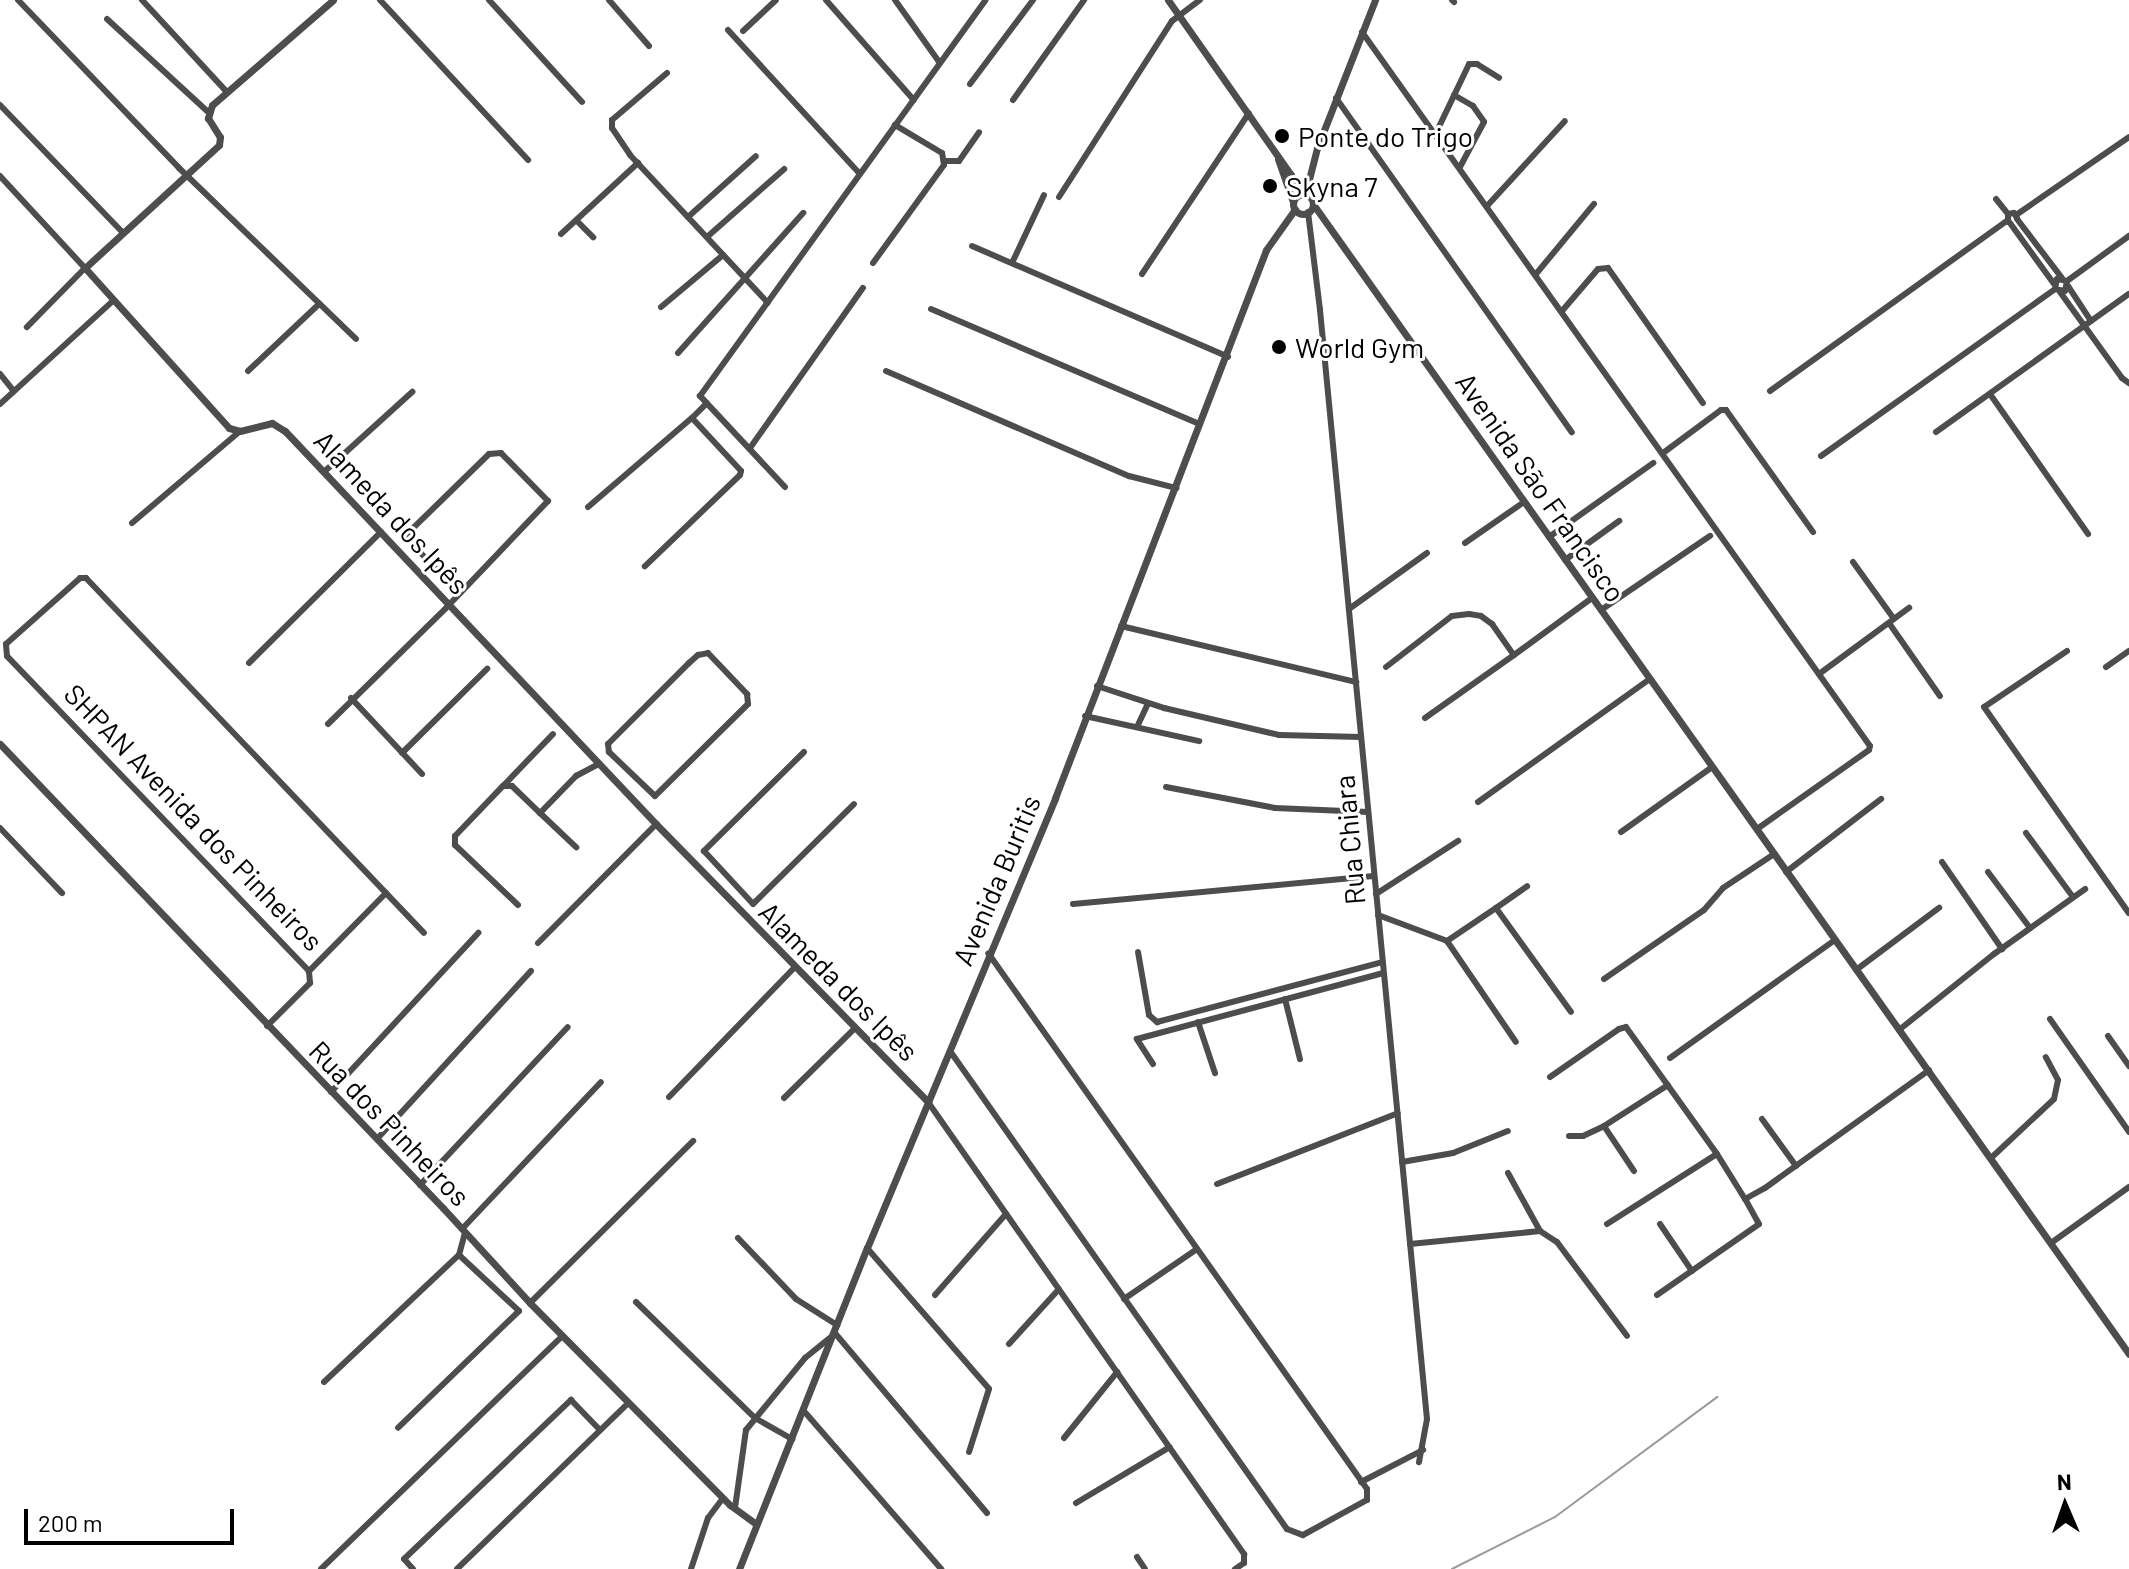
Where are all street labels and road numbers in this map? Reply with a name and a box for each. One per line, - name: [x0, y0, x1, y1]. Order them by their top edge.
- street label: Avenida São Francisco: [1449, 366, 1633, 608]
- street label: Alameda dos Ipês: [308, 423, 476, 601]
- street label: SHPAN Avenida dos Pinheiros: [58, 677, 330, 957]
- street label: Rua Chiara: [1327, 774, 1371, 906]
- street label: Avenida Buritis: [945, 790, 1047, 970]
- street label: Alameda dos Ipês: [752, 894, 926, 1068]
- street label: Rua dos Pinheiros: [303, 1034, 477, 1212]

